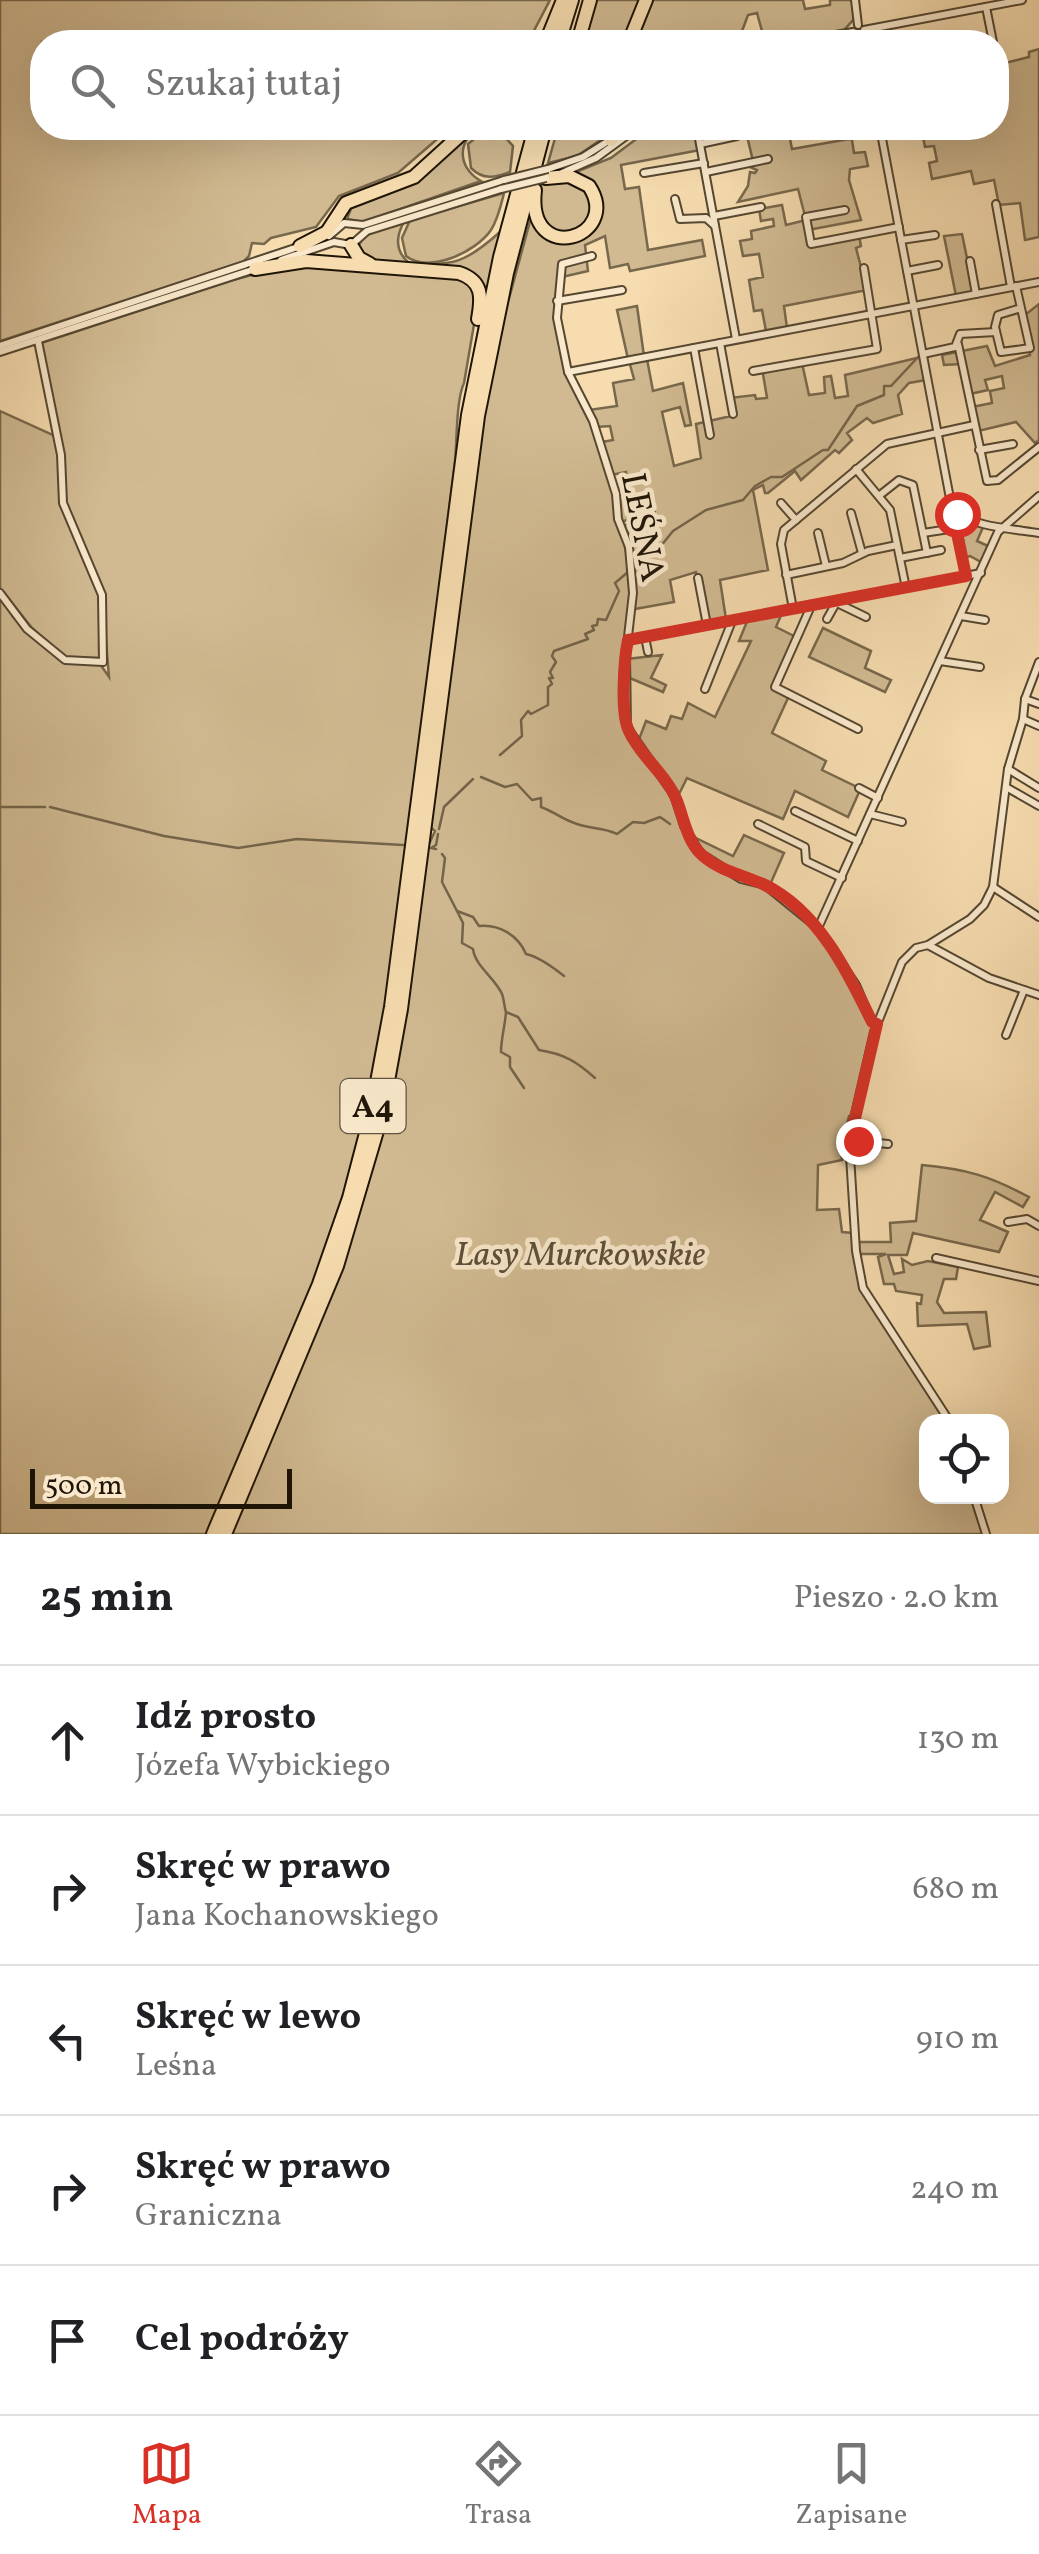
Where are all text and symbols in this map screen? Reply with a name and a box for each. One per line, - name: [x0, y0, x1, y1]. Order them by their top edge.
- search box: [30, 30, 1009, 140]
- icon: search: [65, 58, 120, 113]
- text: Szukaj tutaj: [145, 59, 342, 112]
- street label: LEŚNA: [607, 469, 675, 586]
- route start: [935, 492, 981, 538]
- road number: A4: [340, 1079, 406, 1133]
- route end: [836, 1119, 882, 1165]
- park label: Lasy Murckowskie: [455, 1232, 706, 1280]
- map controls: [919, 1414, 1009, 1504]
- button: locate: [919, 1414, 1009, 1504]
- scale bar: [30, 1464, 292, 1508]
- text: 500 m: [45, 1467, 123, 1506]
- text: 25 min: [40, 1570, 174, 1629]
- text: Pieszo · 2.0 km: [794, 1577, 999, 1621]
- text: Idź prosto: [135, 1692, 316, 1745]
- icon: ahead: [40, 1713, 95, 1768]
- text: 130 m: [917, 1718, 999, 1762]
- text: Józefa Wybickiego: [135, 1745, 390, 1789]
- text: Skręć w prawo: [135, 1842, 391, 1895]
- icon: right: [40, 1863, 95, 1918]
- text: 680 m: [913, 1868, 999, 1912]
- text: Jana Kochanowskiego: [135, 1895, 439, 1939]
- text: Skręć w lewo: [135, 1992, 361, 2045]
- icon: left: [40, 2013, 95, 2068]
- text: 910 m: [916, 2018, 999, 2062]
- text: Leśna: [135, 2045, 217, 2089]
- text: Skręć w prawo: [135, 2142, 391, 2195]
- icon: right: [40, 2163, 95, 2218]
- text: 240 m: [910, 2168, 999, 2212]
- text: Graniczna: [135, 2195, 282, 2239]
- icon: arrive: [40, 2313, 95, 2368]
- text: Cel podróży: [135, 2314, 349, 2367]
- tab: Mapa: [132, 2436, 202, 2535]
- tab: Trasa: [465, 2436, 532, 2535]
- tab: Zapisane: [795, 2436, 907, 2535]

